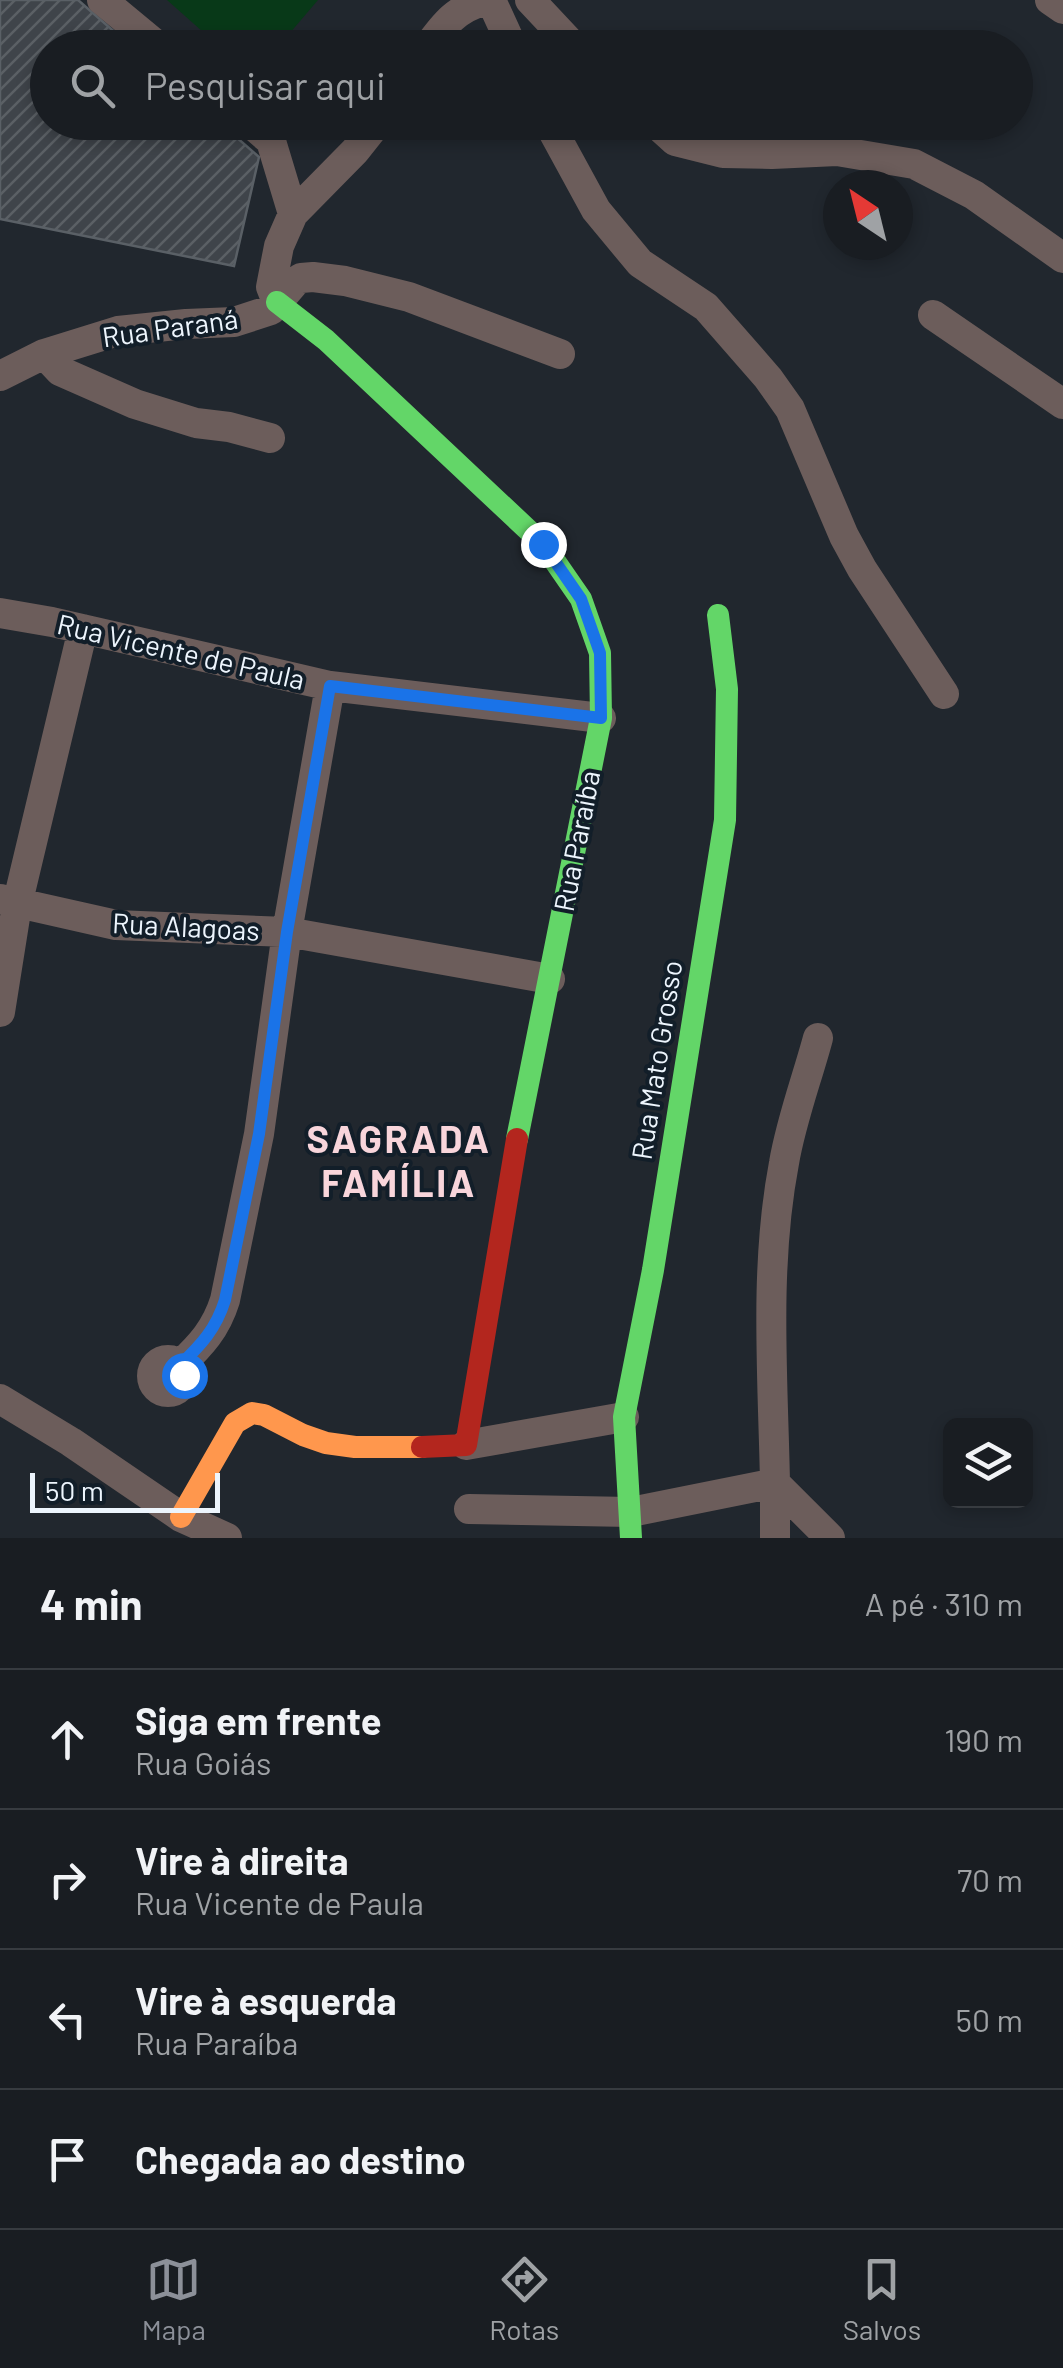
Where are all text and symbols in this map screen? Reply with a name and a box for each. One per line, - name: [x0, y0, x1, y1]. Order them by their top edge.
- search box: [30, 30, 1033, 140]
- icon: search: [65, 58, 120, 113]
- text: Pesquisar aqui: [145, 62, 386, 108]
- north arrow: [823, 170, 913, 260]
- street label: Rua Paraná: [100, 301, 240, 353]
- route end: [521, 522, 567, 568]
- street label: Rua Vicente de Paula: [54, 606, 308, 696]
- street label: Rua Paraíba: [546, 767, 606, 914]
- street label: Rua Alagoas: [111, 905, 261, 947]
- street label: Rua Mato Grosso: [623, 958, 689, 1162]
- district label: SAGRADA FAMÍLIA: [306, 1115, 492, 1205]
- route start: [162, 1353, 208, 1399]
- map controls: [943, 1418, 1033, 1508]
- button: layers: [943, 1418, 1033, 1508]
- scale bar: [30, 1468, 220, 1512]
- text: 50 m: [45, 1473, 104, 1507]
- text: 4 min: [40, 1578, 143, 1628]
- text: A pé · 310 m: [865, 1584, 1023, 1622]
- text: Siga em frente: [135, 1697, 381, 1743]
- icon: ahead: [40, 1712, 95, 1767]
- text: 190 m: [944, 1720, 1023, 1758]
- text: Rua Goiás: [135, 1743, 271, 1781]
- text: Vire à direita: [135, 1837, 349, 1883]
- icon: right: [40, 1852, 95, 1907]
- text: 70 m: [957, 1860, 1023, 1898]
- text: Rua Vicente de Paula: [135, 1883, 424, 1921]
- text: Vire à esquerda: [135, 1977, 397, 2023]
- icon: left: [40, 1992, 95, 2047]
- text: 50 m: [956, 2000, 1023, 2038]
- text: Rua Paraíba: [135, 2023, 298, 2061]
- icon: arrive: [40, 2132, 95, 2187]
- text: Chegada ao destino: [135, 2136, 466, 2182]
- tab: Mapa: [142, 2252, 206, 2346]
- tab: Rotas: [489, 2252, 559, 2346]
- tab: Salvos: [843, 2252, 921, 2346]

